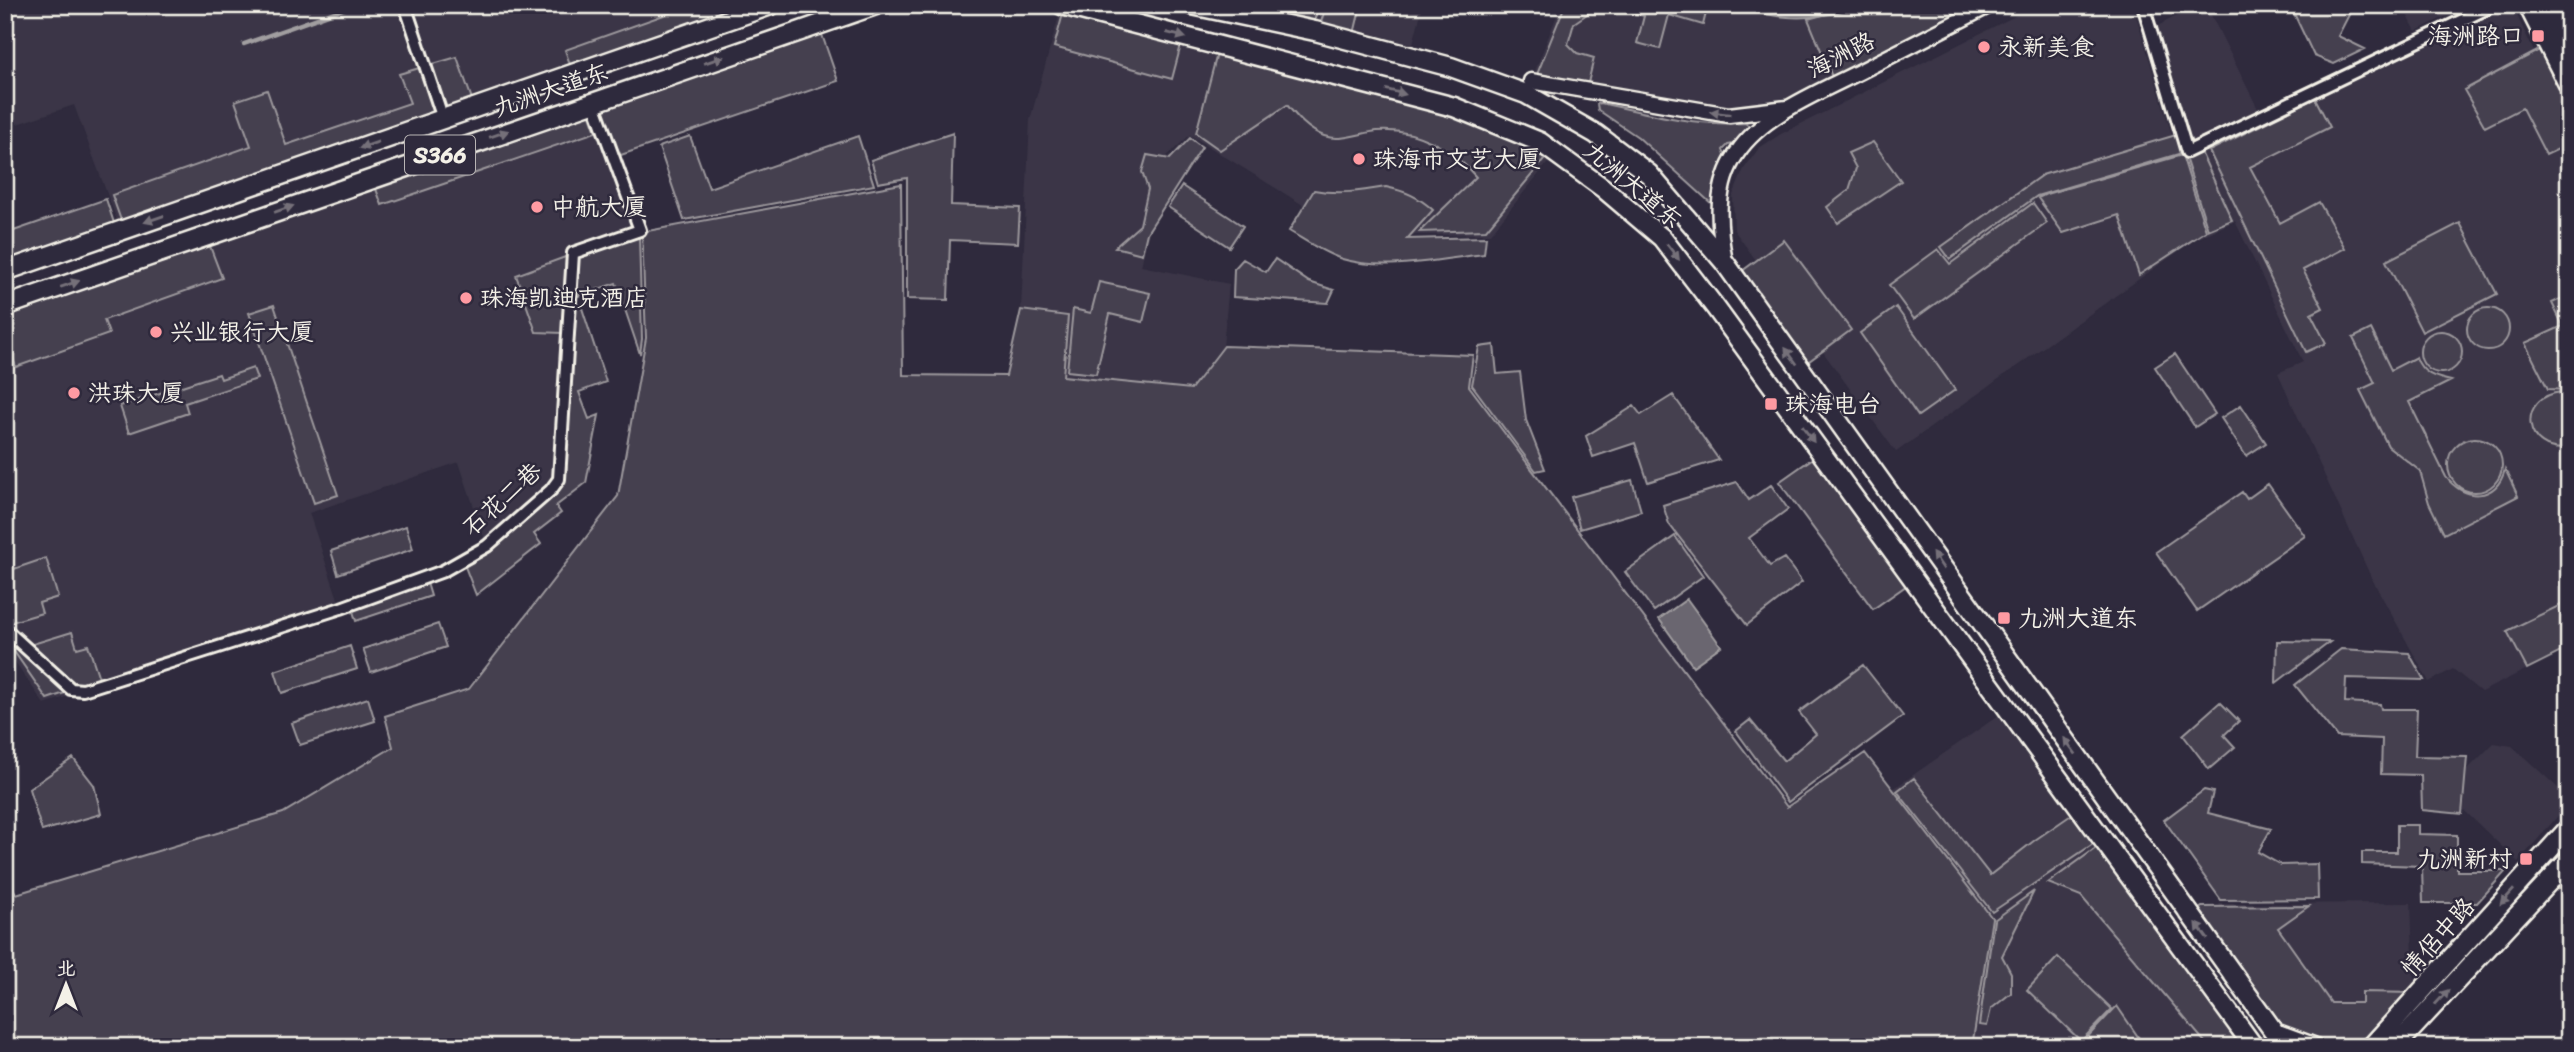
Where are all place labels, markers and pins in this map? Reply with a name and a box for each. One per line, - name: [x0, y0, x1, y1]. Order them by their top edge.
- place label: 海洲路口: [2428, 15, 2524, 57]
- place label: 永新美食: [1998, 26, 2094, 68]
- marker: 海洲路口: [2530, 28, 2546, 44]
- marker: 永新美食: [1976, 39, 1992, 55]
- place label: 珠海市文艺大厦: [1373, 138, 1541, 180]
- marker: 珠海市文艺大厦: [1351, 151, 1367, 167]
- place label: 中航大厦: [551, 186, 647, 228]
- marker: 中航大厦: [529, 199, 545, 215]
- place label: 珠海凯迪克酒店: [480, 277, 648, 319]
- marker: 珠海凯迪克酒店: [458, 290, 474, 306]
- place label: 兴业银行大厦: [170, 311, 314, 353]
- marker: 兴业银行大厦: [148, 324, 164, 340]
- place label: 洪珠大厦: [88, 372, 184, 414]
- place label: 珠海电台: [1785, 383, 1881, 425]
- marker: 洪珠大厦: [66, 385, 82, 401]
- marker: 珠海电台: [1763, 396, 1779, 412]
- place label: 九洲大道东: [2018, 597, 2138, 639]
- marker: 九洲大道东: [1996, 610, 2012, 626]
- place label: 九洲新村: [2416, 838, 2512, 880]
- marker: 九洲新村: [2518, 851, 2534, 867]

